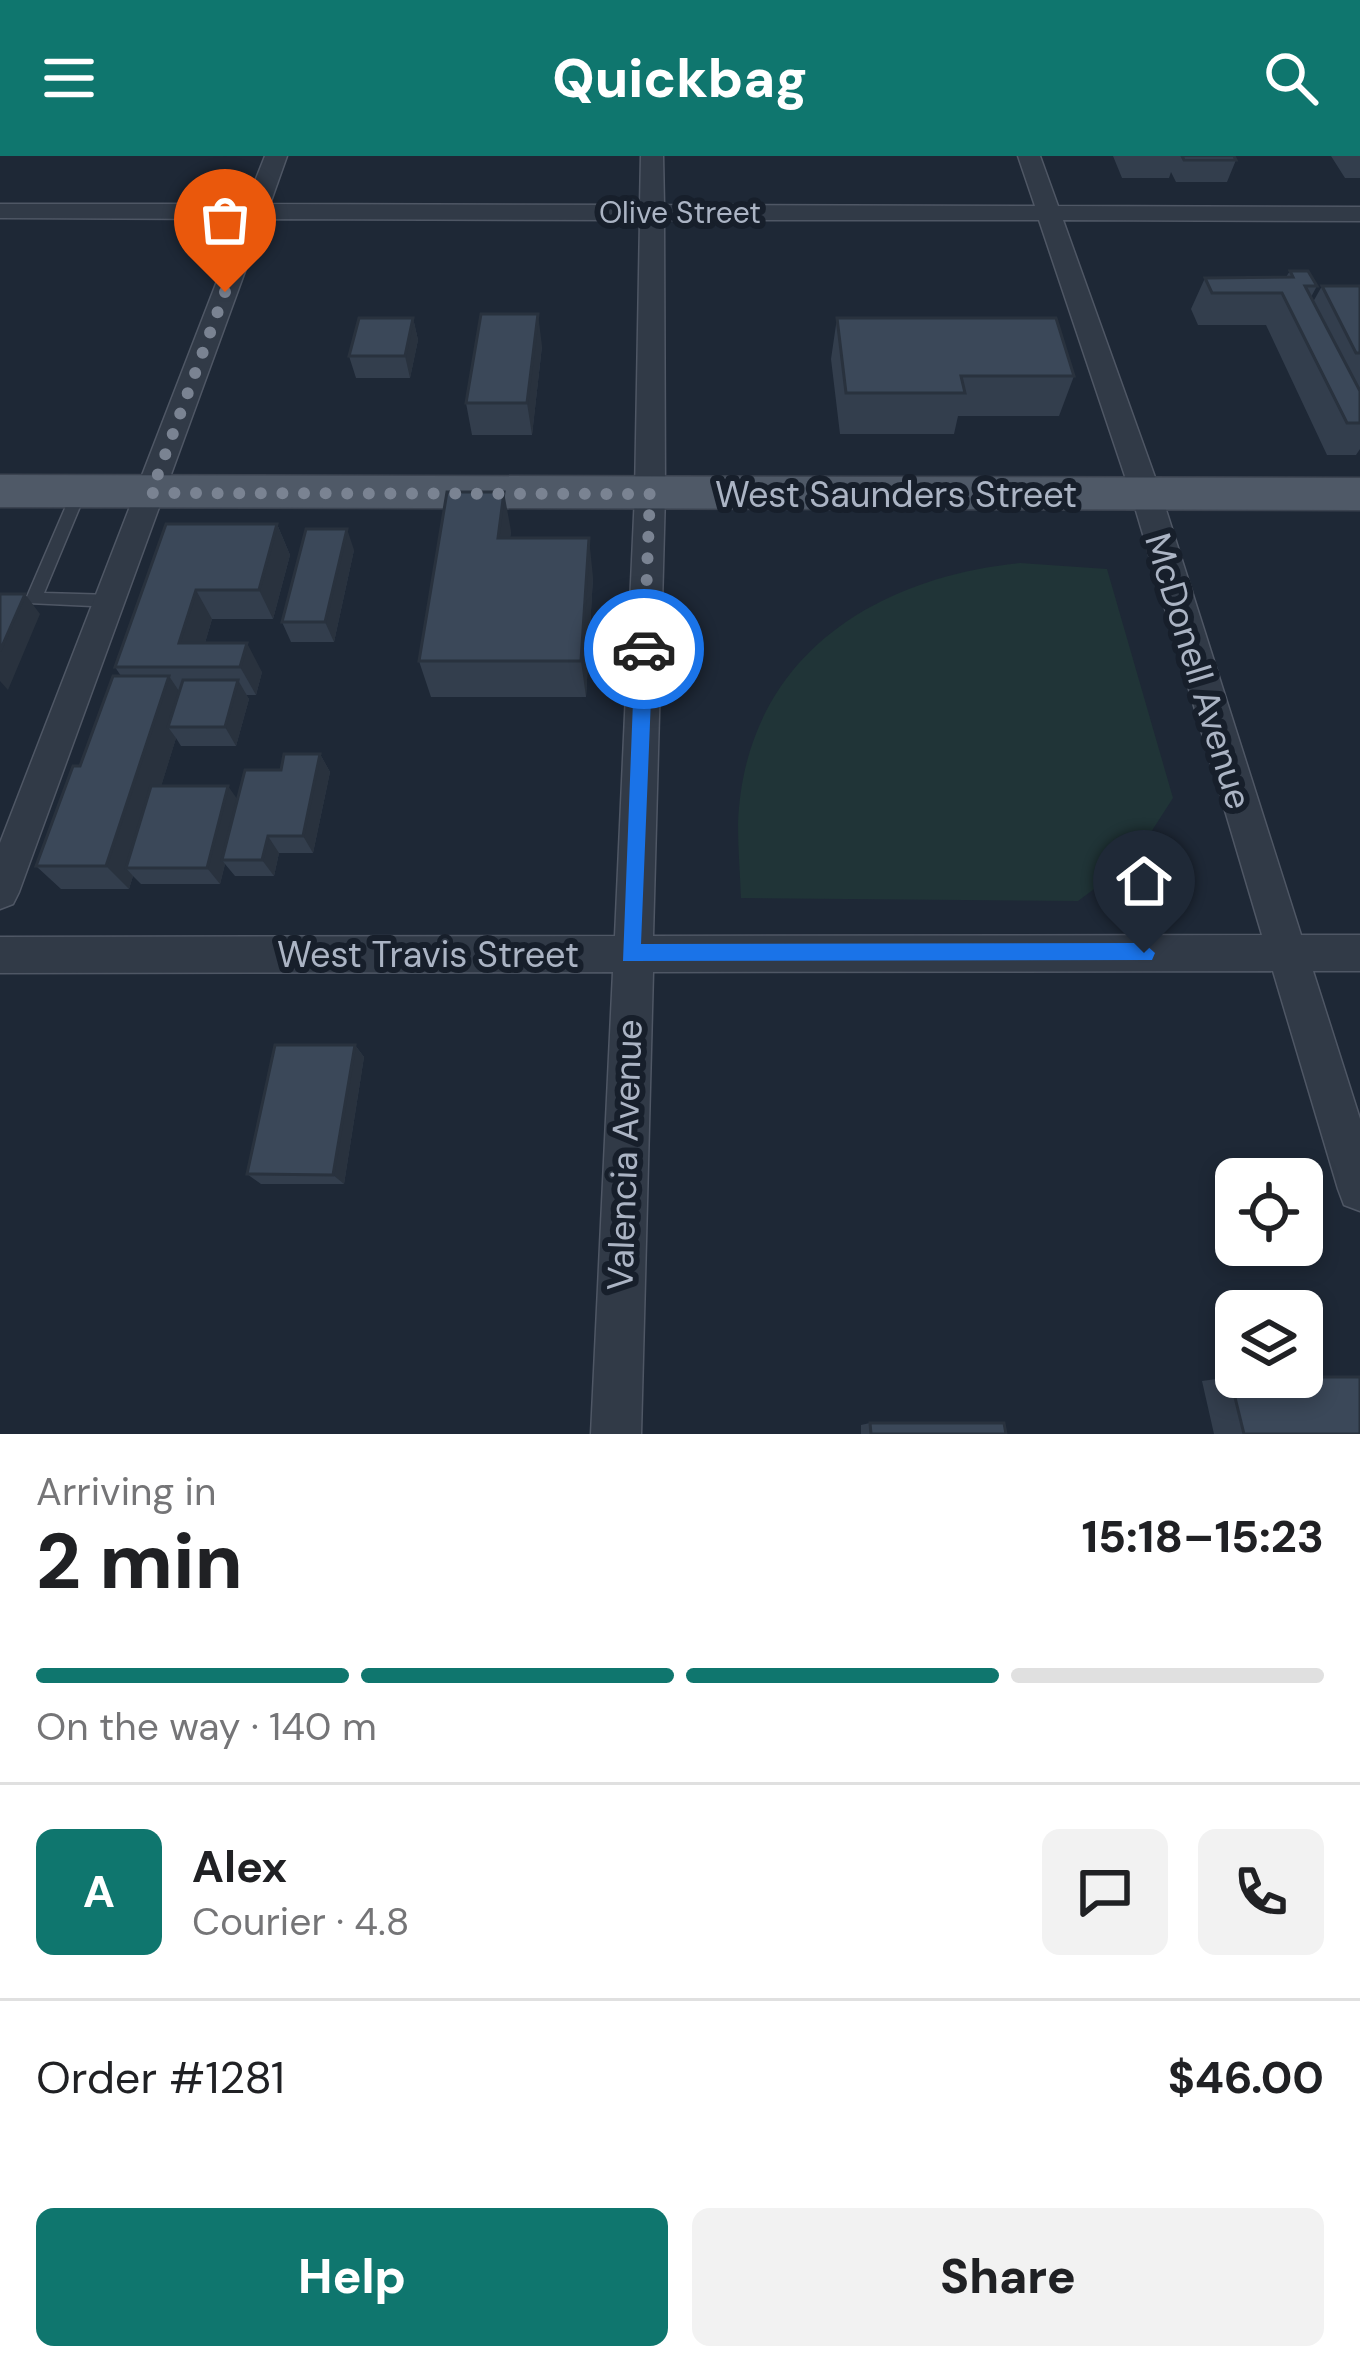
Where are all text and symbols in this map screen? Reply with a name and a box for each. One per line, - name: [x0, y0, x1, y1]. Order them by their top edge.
- text: Quickbag: [552, 43, 808, 114]
- icon: menu: [36, 45, 102, 111]
- icon: search: [1258, 45, 1324, 111]
- pin: [174, 169, 276, 292]
- icon: bag: [192, 187, 258, 253]
- street label: Olive Street: [599, 193, 761, 232]
- street label: West Saunders Street: [715, 471, 1077, 518]
- street label: McDonell Avenue: [1134, 527, 1263, 815]
- courier: [584, 589, 704, 709]
- icon: car: [611, 616, 677, 682]
- pin: [1093, 830, 1195, 953]
- icon: home: [1111, 848, 1177, 914]
- street label: West Travis Street: [277, 931, 579, 978]
- street label: Valencia Avenue: [596, 1019, 653, 1292]
- map controls: [1215, 1158, 1323, 1398]
- button: locate: [1215, 1158, 1323, 1266]
- button: layers: [1215, 1290, 1323, 1398]
- text: Arriving in: [36, 1466, 216, 1517]
- text: 15:18–15:23: [1081, 1507, 1324, 1566]
- text: 2 min: [36, 1511, 243, 1612]
- text: On the way · 140 m: [36, 1701, 377, 1752]
- button: chat: [1042, 1829, 1168, 1955]
- button: phone: [1198, 1829, 1324, 1955]
- text: Alex: [192, 1837, 287, 1896]
- text: A: [83, 1862, 115, 1921]
- text: Courier · 4.8: [192, 1896, 409, 1947]
- text: Order #1281: [36, 2048, 285, 2107]
- text: $46.00: [1168, 2048, 1324, 2107]
- button: Help: [36, 2208, 668, 2346]
- button: Share: [692, 2208, 1324, 2346]

